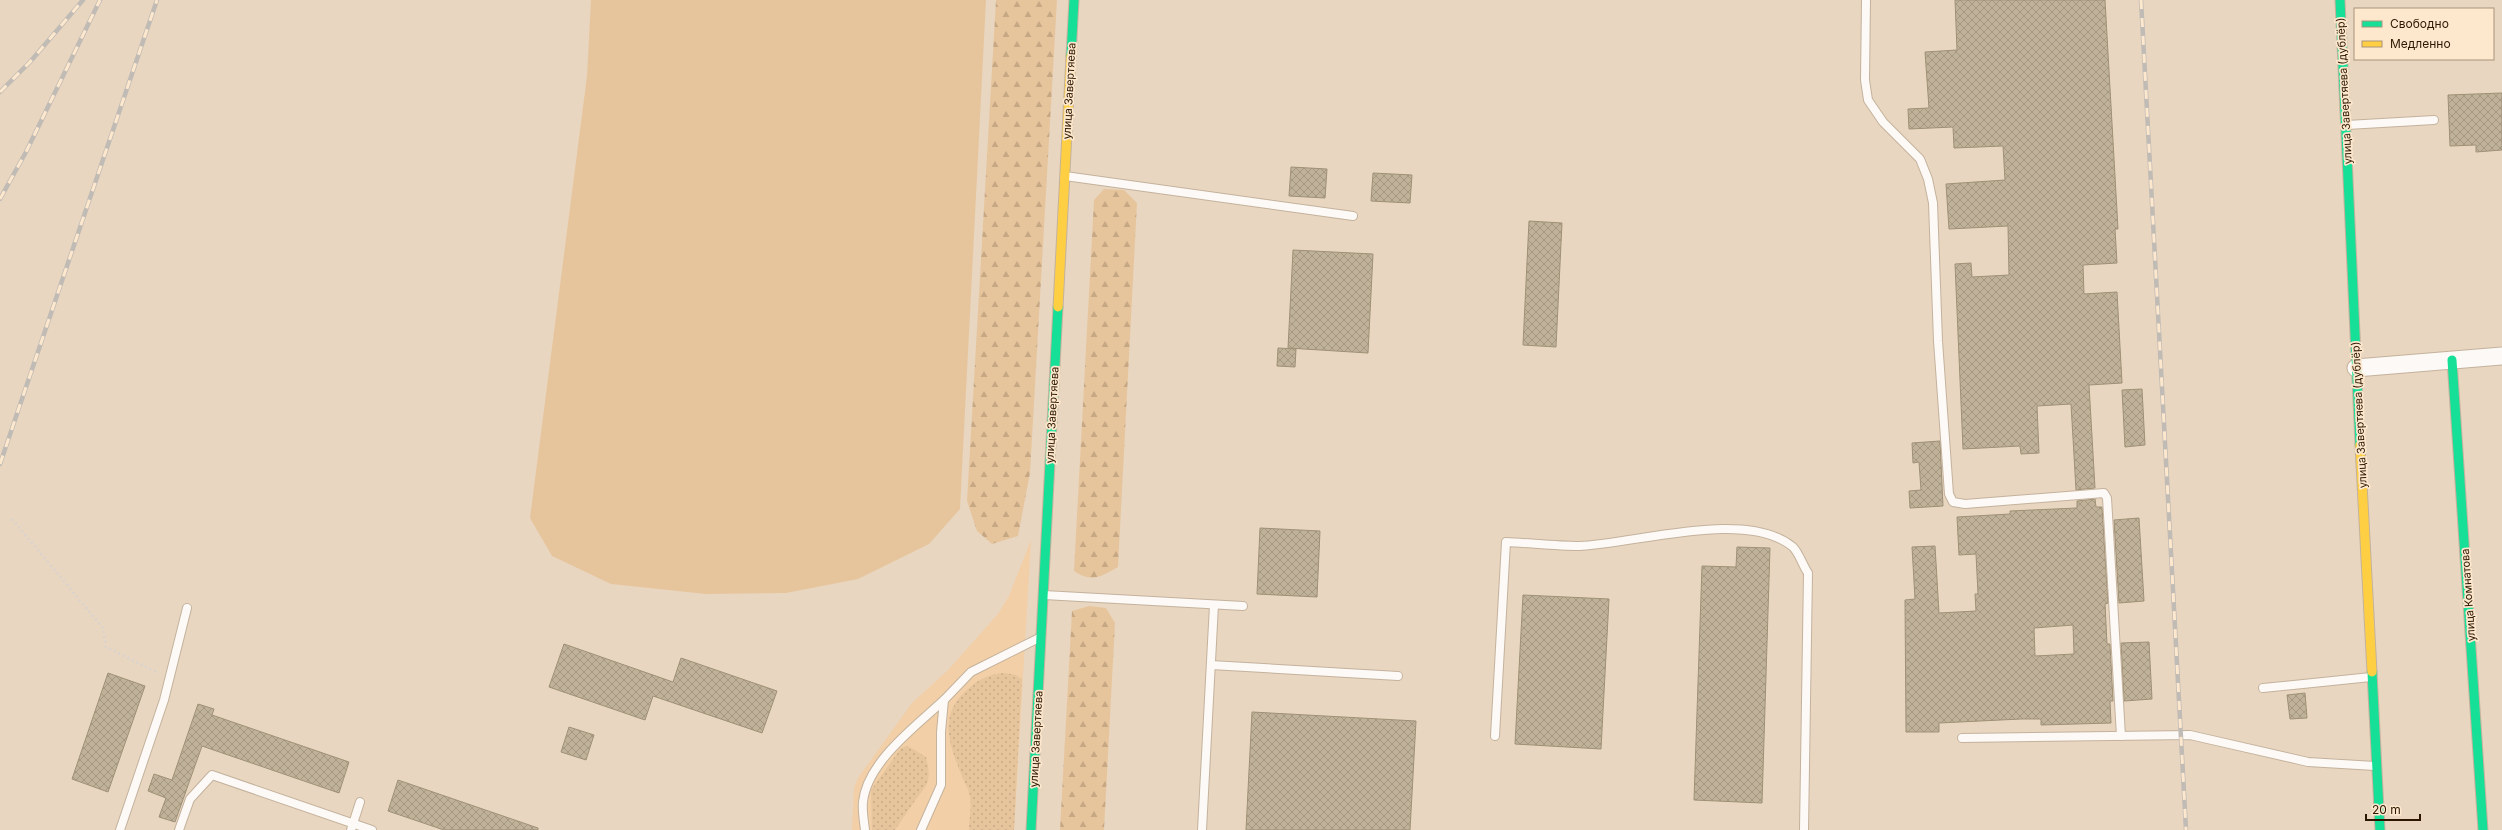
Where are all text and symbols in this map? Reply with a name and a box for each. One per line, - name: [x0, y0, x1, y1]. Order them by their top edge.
- legend: [2354, 8, 2494, 60]
- text: Свободно: [2390, 16, 2449, 31]
- street label: улица Завертяева (дублёр): [2333, 17, 2355, 165]
- text: Медленно: [2390, 36, 2451, 51]
- street label: улица Завертяева: [1059, 42, 1079, 140]
- street label: улица Завертяева (дублёр): [2348, 341, 2370, 489]
- street label: улица Завертяева: [1042, 366, 1062, 464]
- street label: улица Комнатова: [2458, 548, 2478, 642]
- street label: улица Завертяева: [1026, 690, 1046, 788]
- scale bar: [2366, 796, 2420, 822]
- text: 20 m: [2372, 802, 2401, 817]

